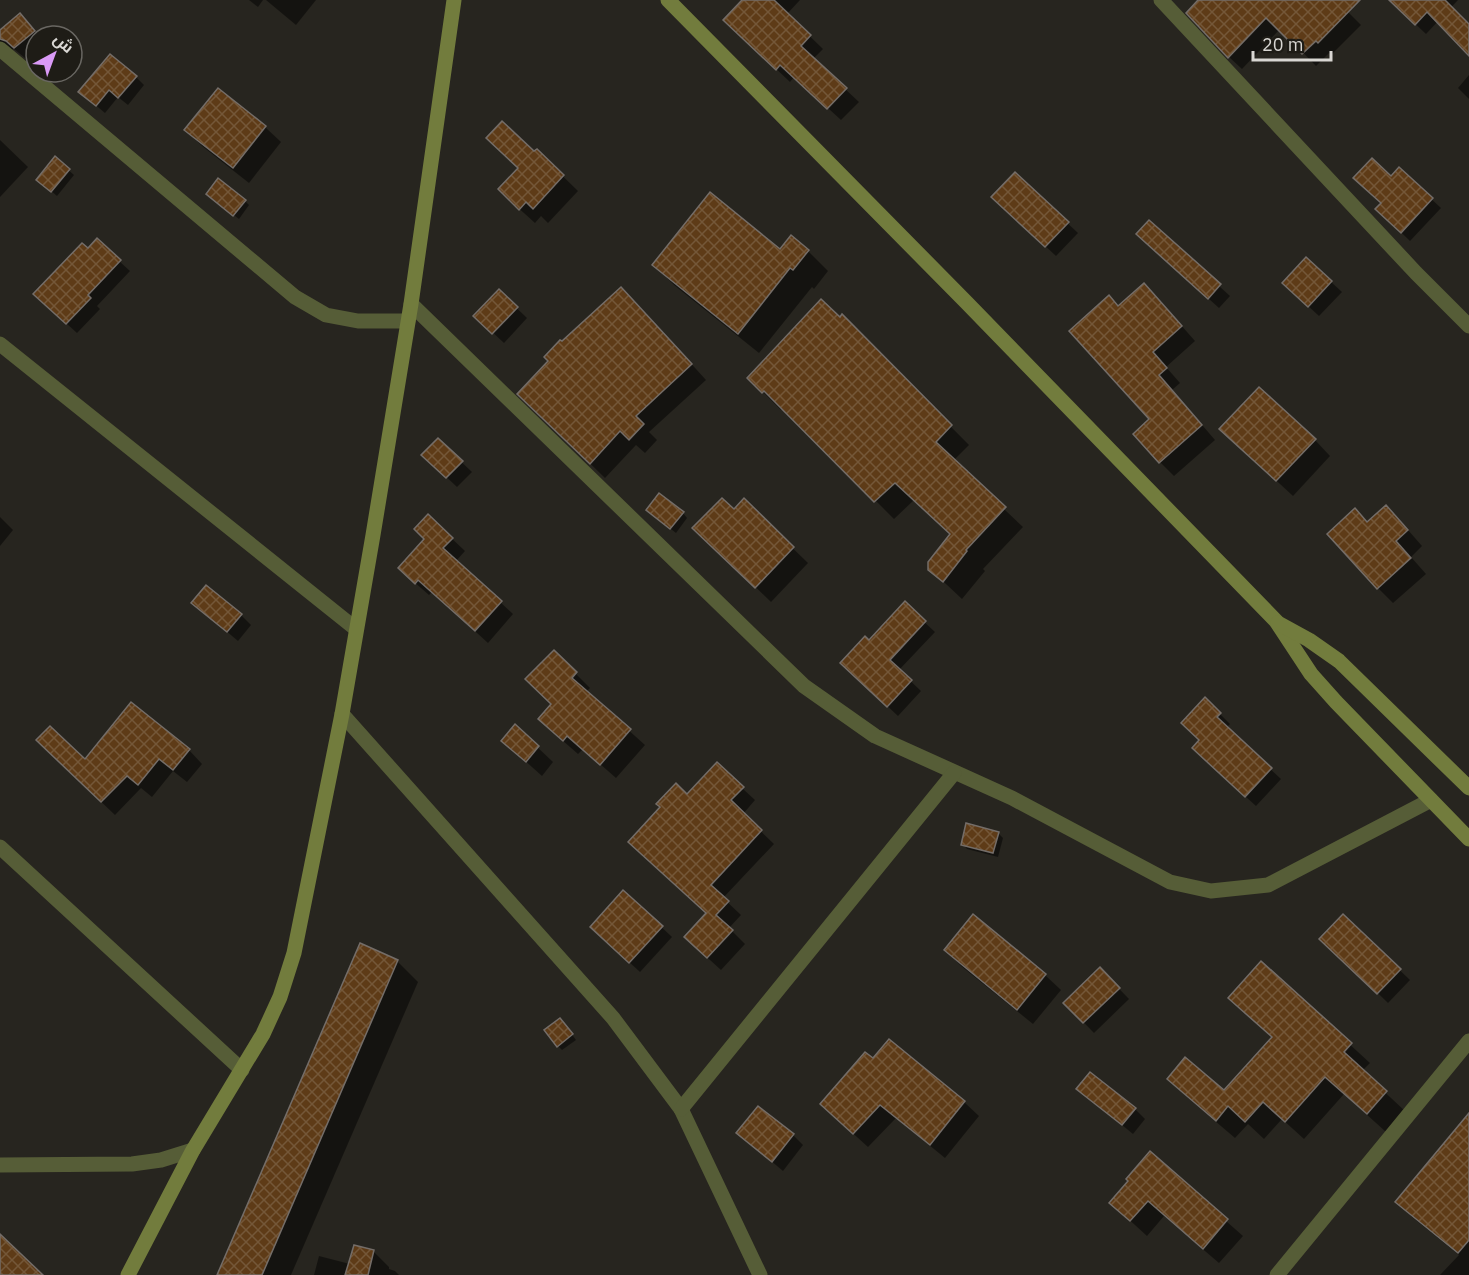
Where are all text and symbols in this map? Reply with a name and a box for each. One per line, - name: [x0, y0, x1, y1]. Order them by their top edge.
- north arrow: [24, 24, 84, 84]
- scale bar: [1253, 24, 1331, 62]
- text: ش: [50, 28, 78, 57]
- text: 20 m: [1262, 33, 1304, 56]

